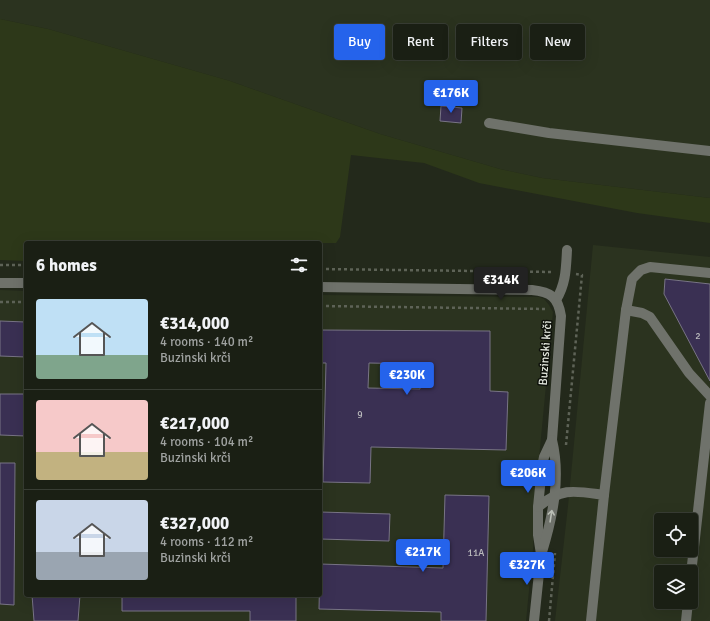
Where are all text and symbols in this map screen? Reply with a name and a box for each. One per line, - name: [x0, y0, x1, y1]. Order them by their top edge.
- chip: Buy: [334, 24, 385, 60]
- chip: Rent: [393, 24, 448, 60]
- chip: Filters: [456, 24, 522, 60]
- chip: New: [530, 24, 585, 60]
- pin: €176K: [423, 80, 479, 114]
- text: €176K: [433, 85, 469, 101]
- icon: filters: [288, 254, 310, 276]
- text: 6 homes: [36, 255, 97, 276]
- pin: €314K: [473, 267, 529, 301]
- text: €314K: [483, 272, 519, 288]
- text: €314,000: [160, 313, 229, 334]
- icon: home: [68, 315, 116, 363]
- street label: Buzinski krči: [536, 320, 555, 386]
- house number: 2: [695, 330, 701, 342]
- text: 4 rooms · 140 m²: [160, 334, 253, 350]
- text: Buzinski krči: [160, 350, 231, 366]
- pin: €230K: [379, 362, 435, 396]
- text: €230K: [389, 367, 425, 383]
- house number: 9: [357, 409, 363, 421]
- text: €217,000: [160, 413, 229, 434]
- icon: home: [68, 416, 116, 464]
- text: 4 rooms · 104 m²: [160, 434, 253, 450]
- text: Buzinski krči: [160, 450, 231, 466]
- pin: €206K: [500, 460, 556, 494]
- text: €206K: [510, 465, 546, 481]
- one-way arrow: [547, 510, 555, 523]
- text: €327,000: [160, 513, 229, 534]
- map controls: [654, 513, 698, 609]
- button: locate: [654, 513, 698, 557]
- icon: home: [68, 516, 116, 564]
- text: 4 rooms · 112 m²: [160, 534, 253, 550]
- pin: €217K: [395, 539, 451, 573]
- text: €217K: [405, 544, 441, 560]
- house number: 11A: [468, 547, 484, 559]
- text: Buzinski krči: [160, 550, 231, 566]
- pin: €327K: [499, 552, 555, 586]
- text: €327K: [509, 557, 545, 573]
- button: layers: [654, 565, 698, 609]

